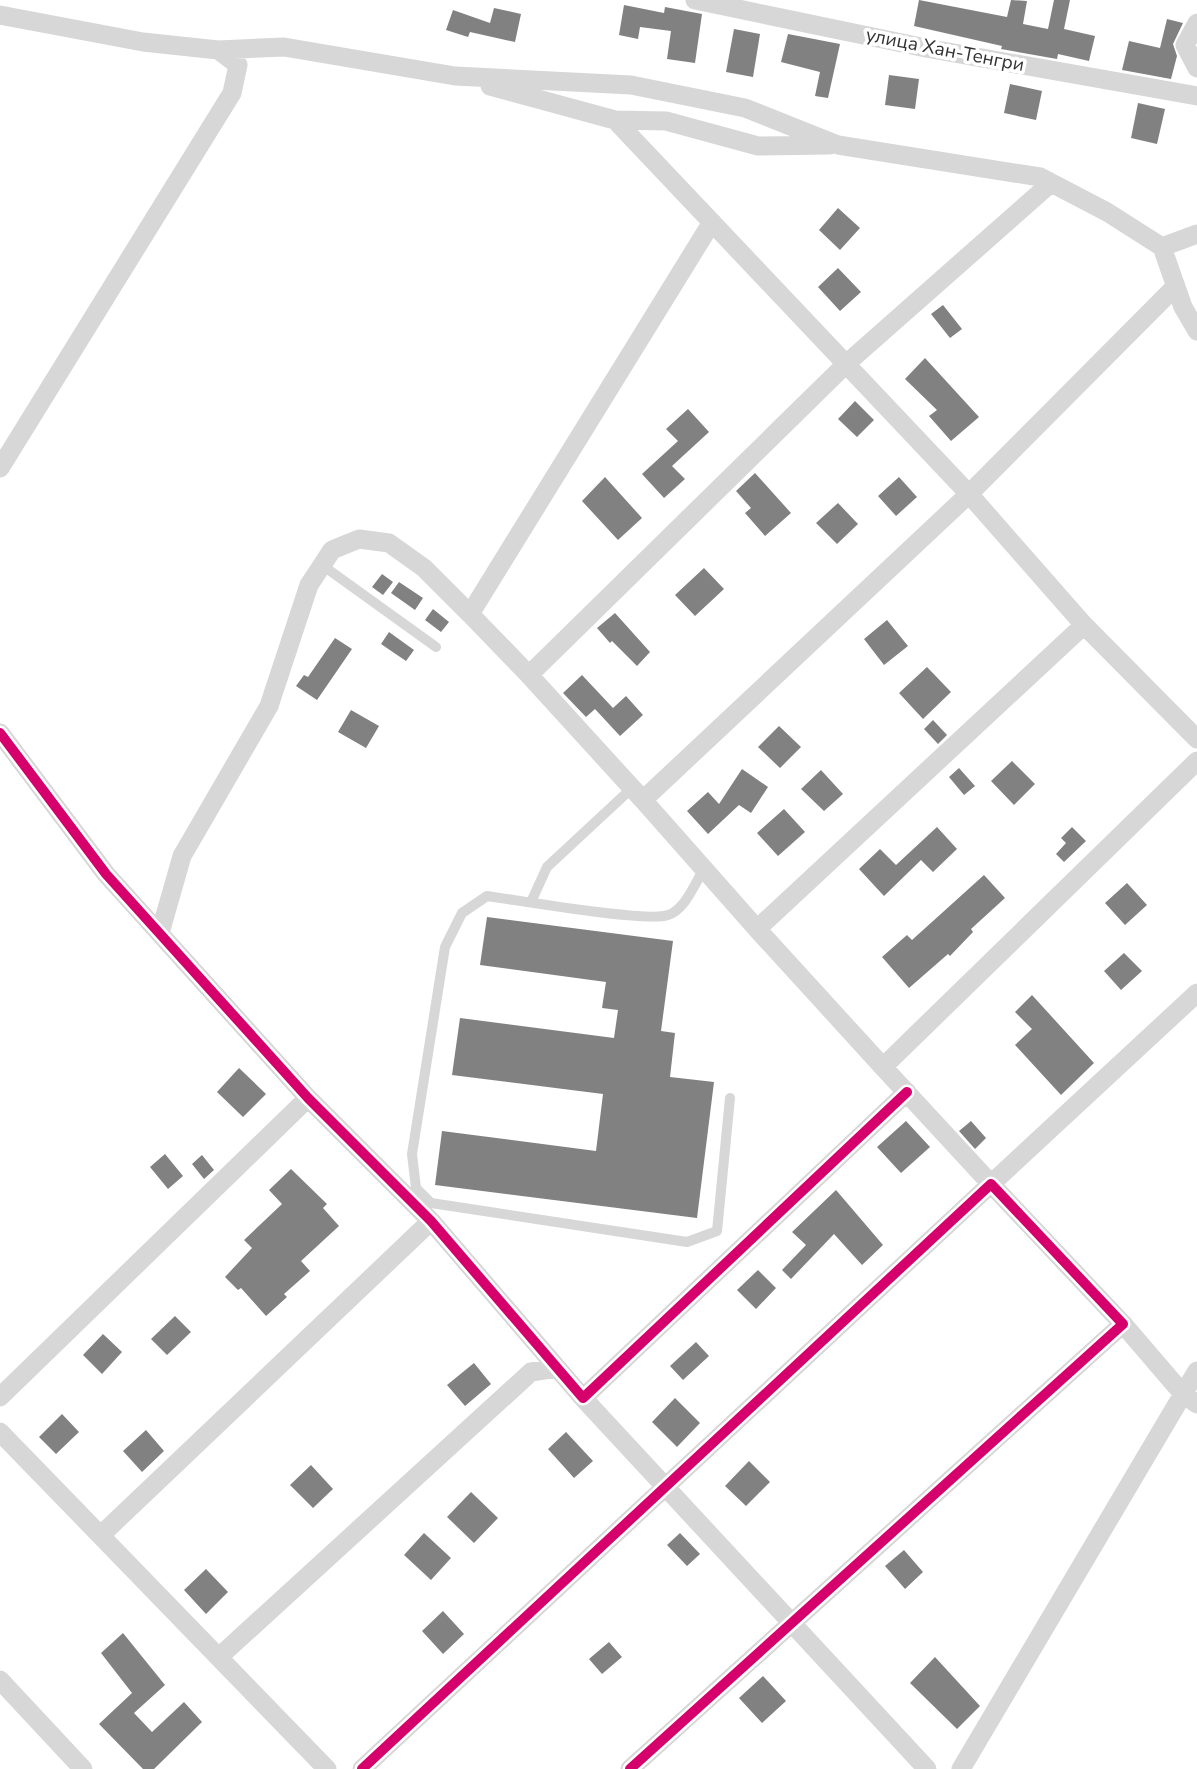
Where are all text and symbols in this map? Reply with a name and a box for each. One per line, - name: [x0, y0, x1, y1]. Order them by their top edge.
- street label: улица Хан-Тенгри: [864, 22, 1026, 78]

